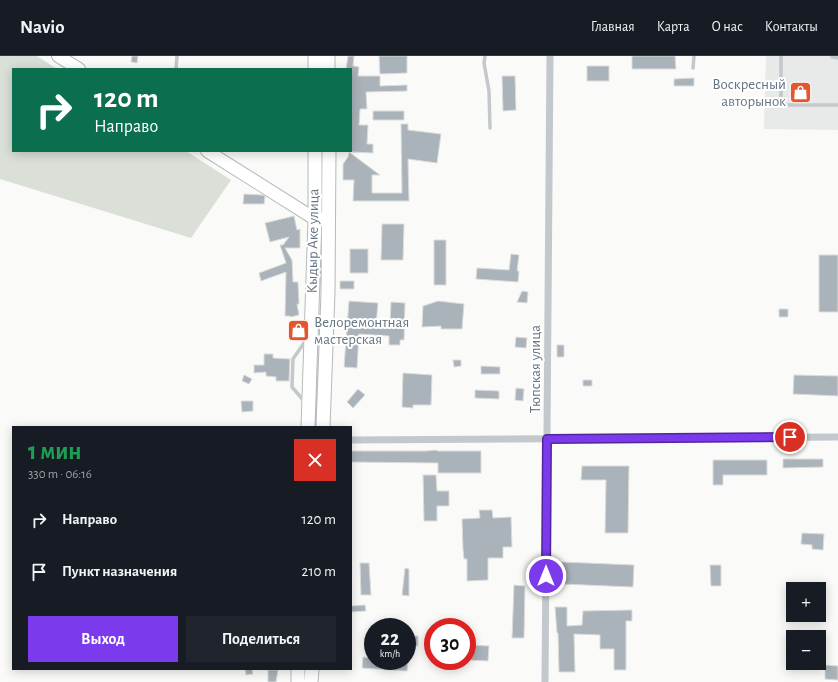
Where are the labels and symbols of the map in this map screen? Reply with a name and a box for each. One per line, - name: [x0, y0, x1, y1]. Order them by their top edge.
- place label: Воскресный авторынок: [712, 77, 786, 109]
- shop icon: Воскресный авторынок: [788, 80, 814, 106]
- street label: Кыдыр Аке улица: [305, 188, 321, 294]
- place label: Велоремонтная мастерская: [314, 315, 409, 347]
- shop icon: Велоремонтная мастерская: [285, 318, 311, 344]
- street label: Тюпская улица: [528, 325, 543, 413]
- pin: [773, 420, 807, 454]
- position arrow: [525, 555, 567, 597]
- speed limit sign: 30: [424, 618, 476, 670]

